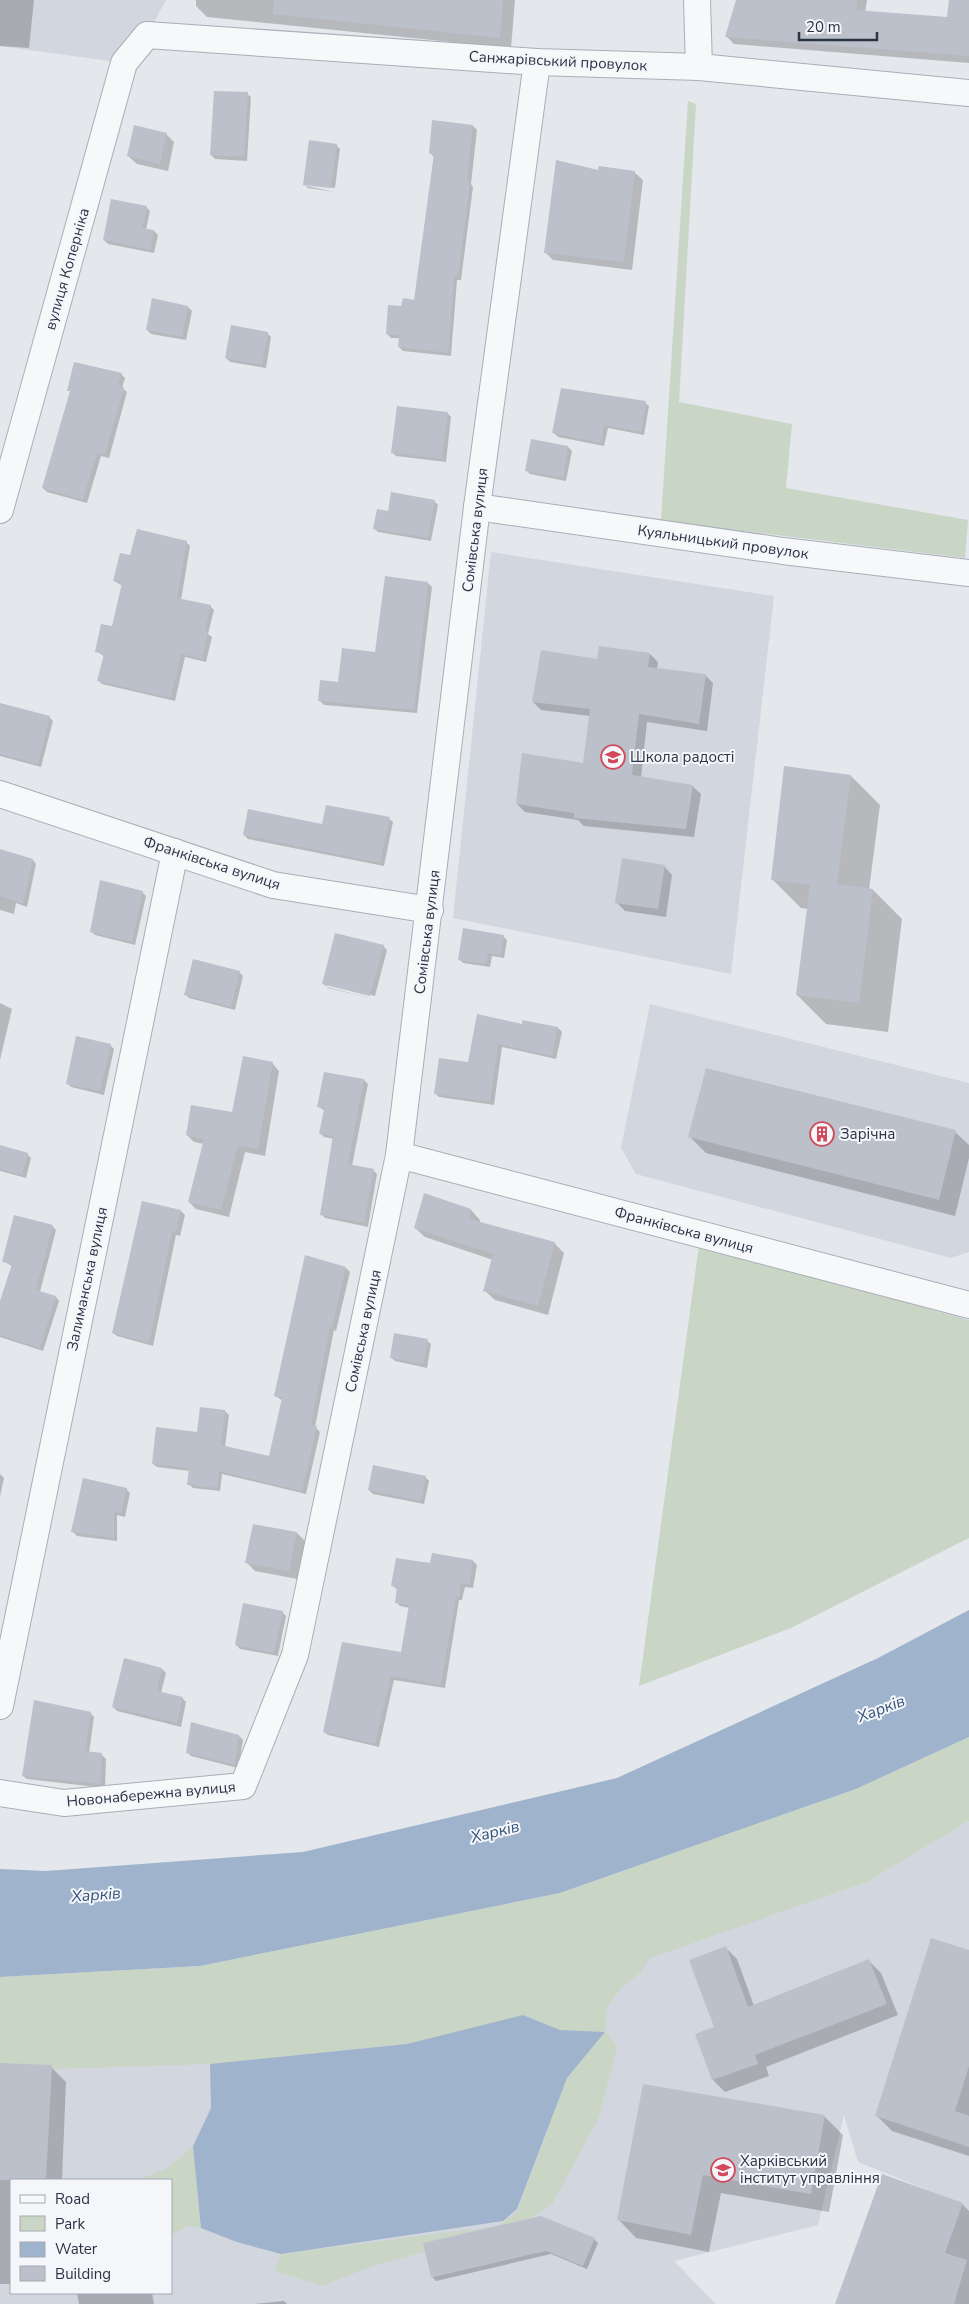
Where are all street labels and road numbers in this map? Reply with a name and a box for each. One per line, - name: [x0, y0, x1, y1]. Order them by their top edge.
- street label: Санжарівський провулок: [468, 46, 648, 76]
- street label: вулиця Коперніка: [40, 206, 94, 332]
- street label: Сомівська вулиця: [457, 467, 493, 593]
- street label: Куяльницький провулок: [636, 520, 810, 564]
- street label: Франківська вулиця: [141, 831, 283, 895]
- street label: Сомівська вулиця: [409, 869, 445, 995]
- street label: Франківська вулиця: [612, 1202, 756, 1258]
- street label: Залиманська вулиця: [62, 1205, 112, 1353]
- street label: Сомівська вулиця: [340, 1268, 386, 1394]
- street label: Новонабережна вулиця: [66, 1777, 236, 1811]

